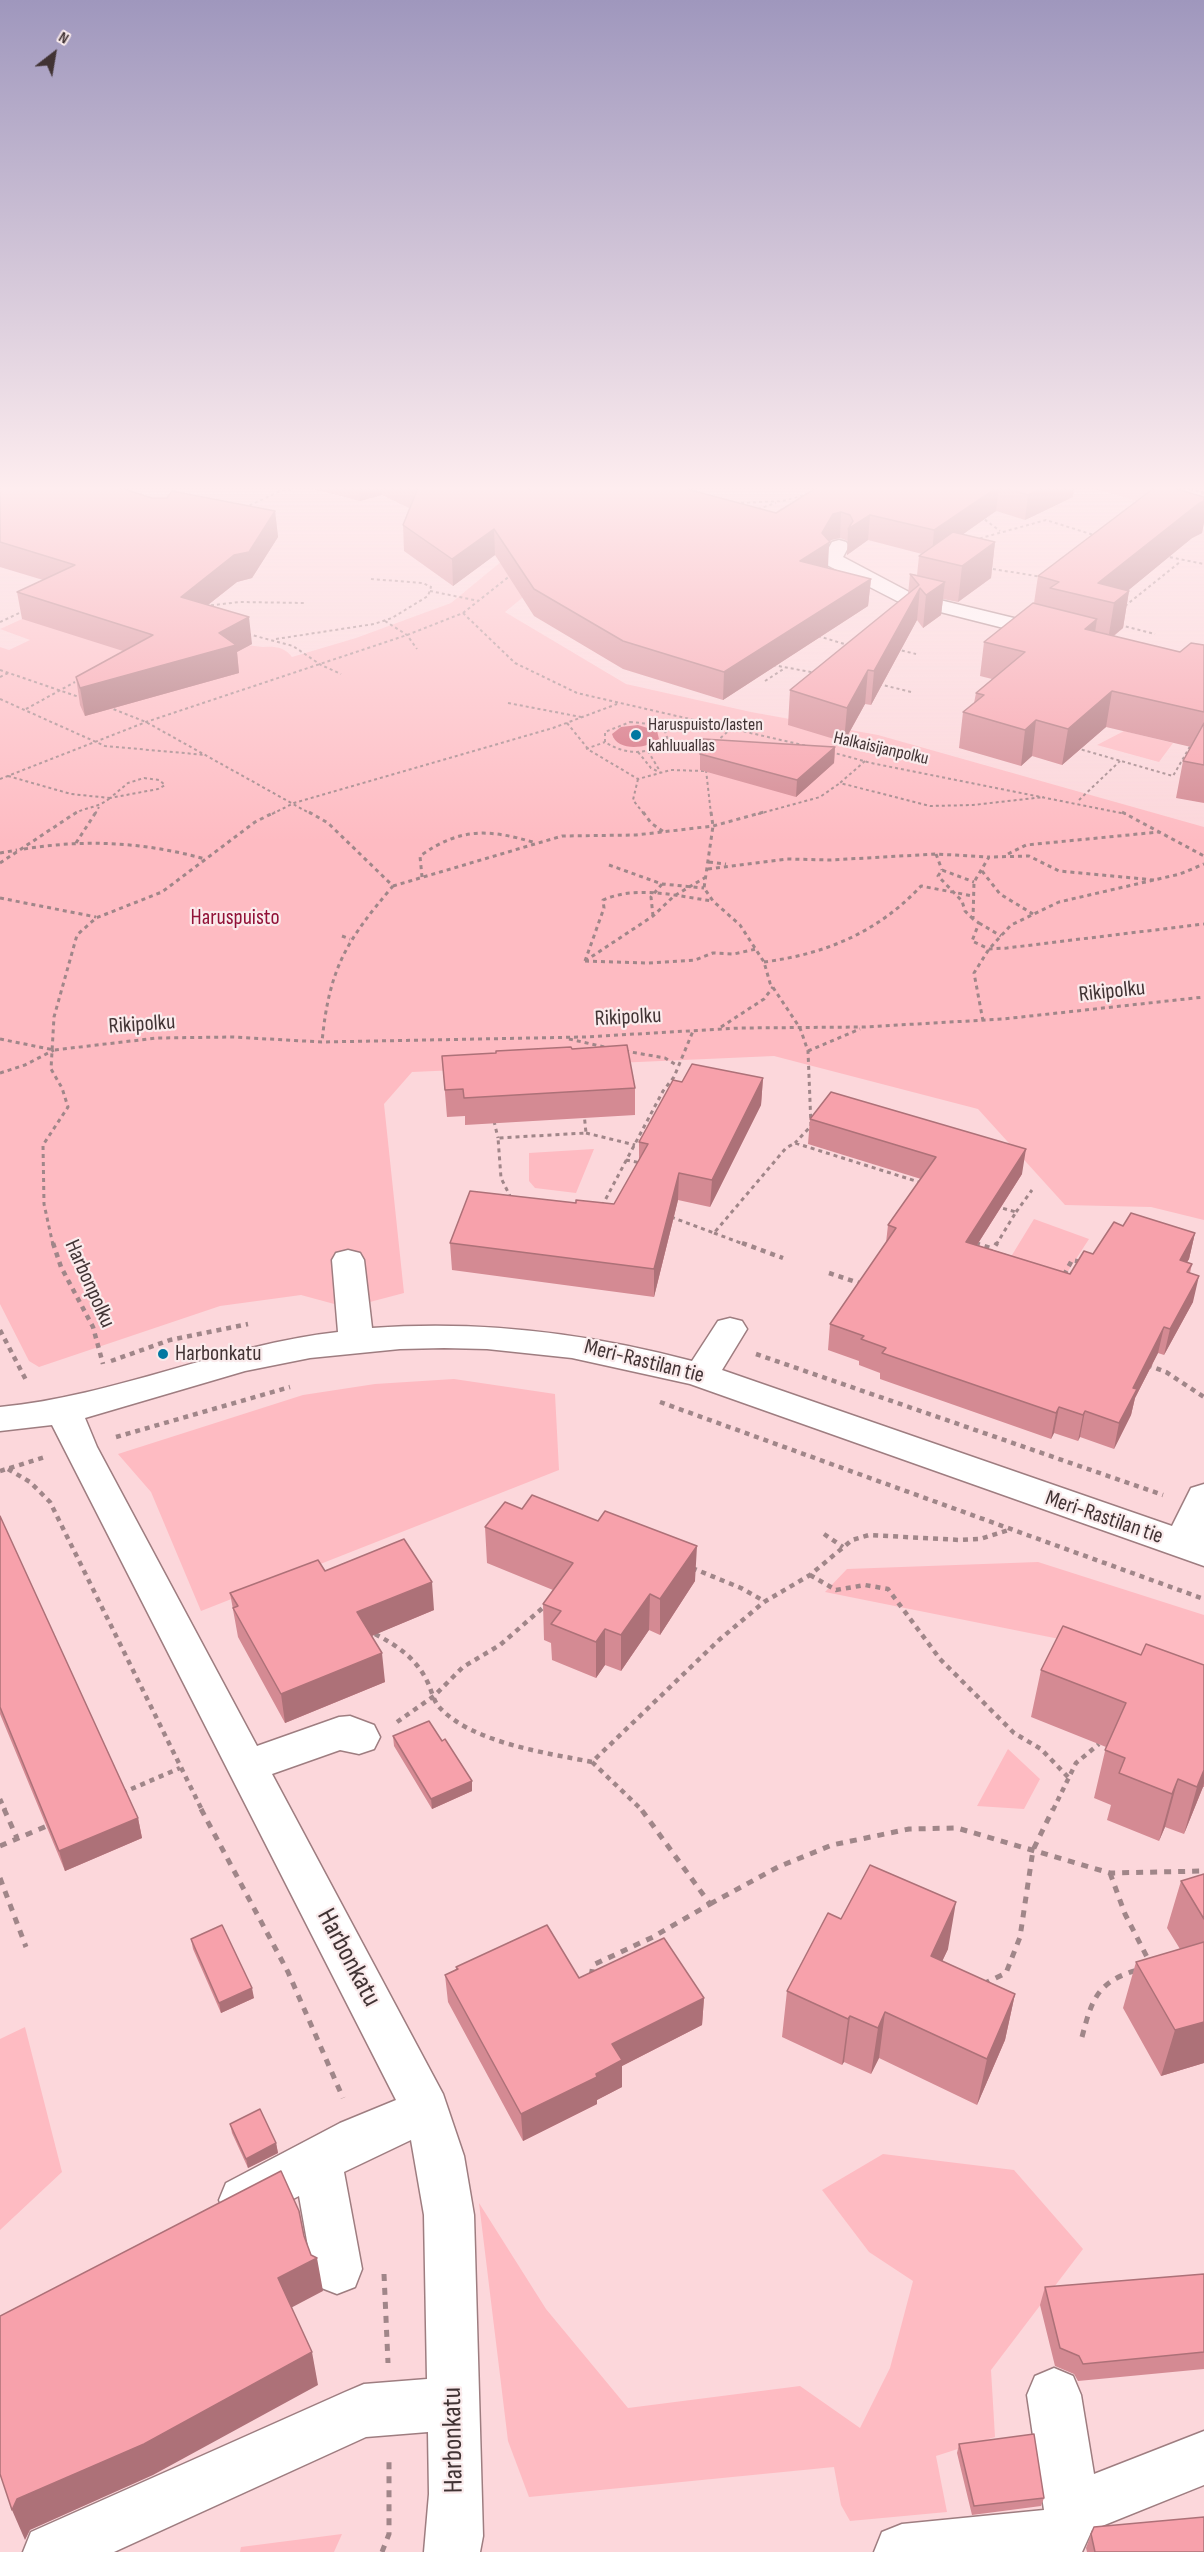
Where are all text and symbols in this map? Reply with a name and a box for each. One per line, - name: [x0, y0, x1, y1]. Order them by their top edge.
- north arrow: [24, 24, 84, 84]
- text: N: [55, 28, 72, 48]
- place label: Haruspuisto/lasten kahluuallas: [648, 714, 763, 756]
- marker: Haruspuisto/lasten kahluuallas: [629, 728, 643, 742]
- street label: Halkaisijanpolku: [831, 728, 931, 770]
- park label: Haruspuisto: [190, 905, 280, 931]
- street label: Rikipolku: [1077, 975, 1147, 1009]
- street label: Rikipolku: [594, 1003, 662, 1033]
- street label: Rikipolku: [108, 1010, 176, 1040]
- street label: Harbonpolku: [58, 1236, 120, 1332]
- street label: Meri-Rastilan tie: [581, 1334, 707, 1390]
- place label: Harbonkatu: [175, 1341, 261, 1367]
- marker: Harbonkatu: [156, 1347, 170, 1361]
- street label: Meri-Rastilan tie: [1042, 1486, 1166, 1550]
- street label: Harbonkatu: [309, 1904, 387, 2012]
- street label: Harbonkatu: [437, 2387, 471, 2493]

